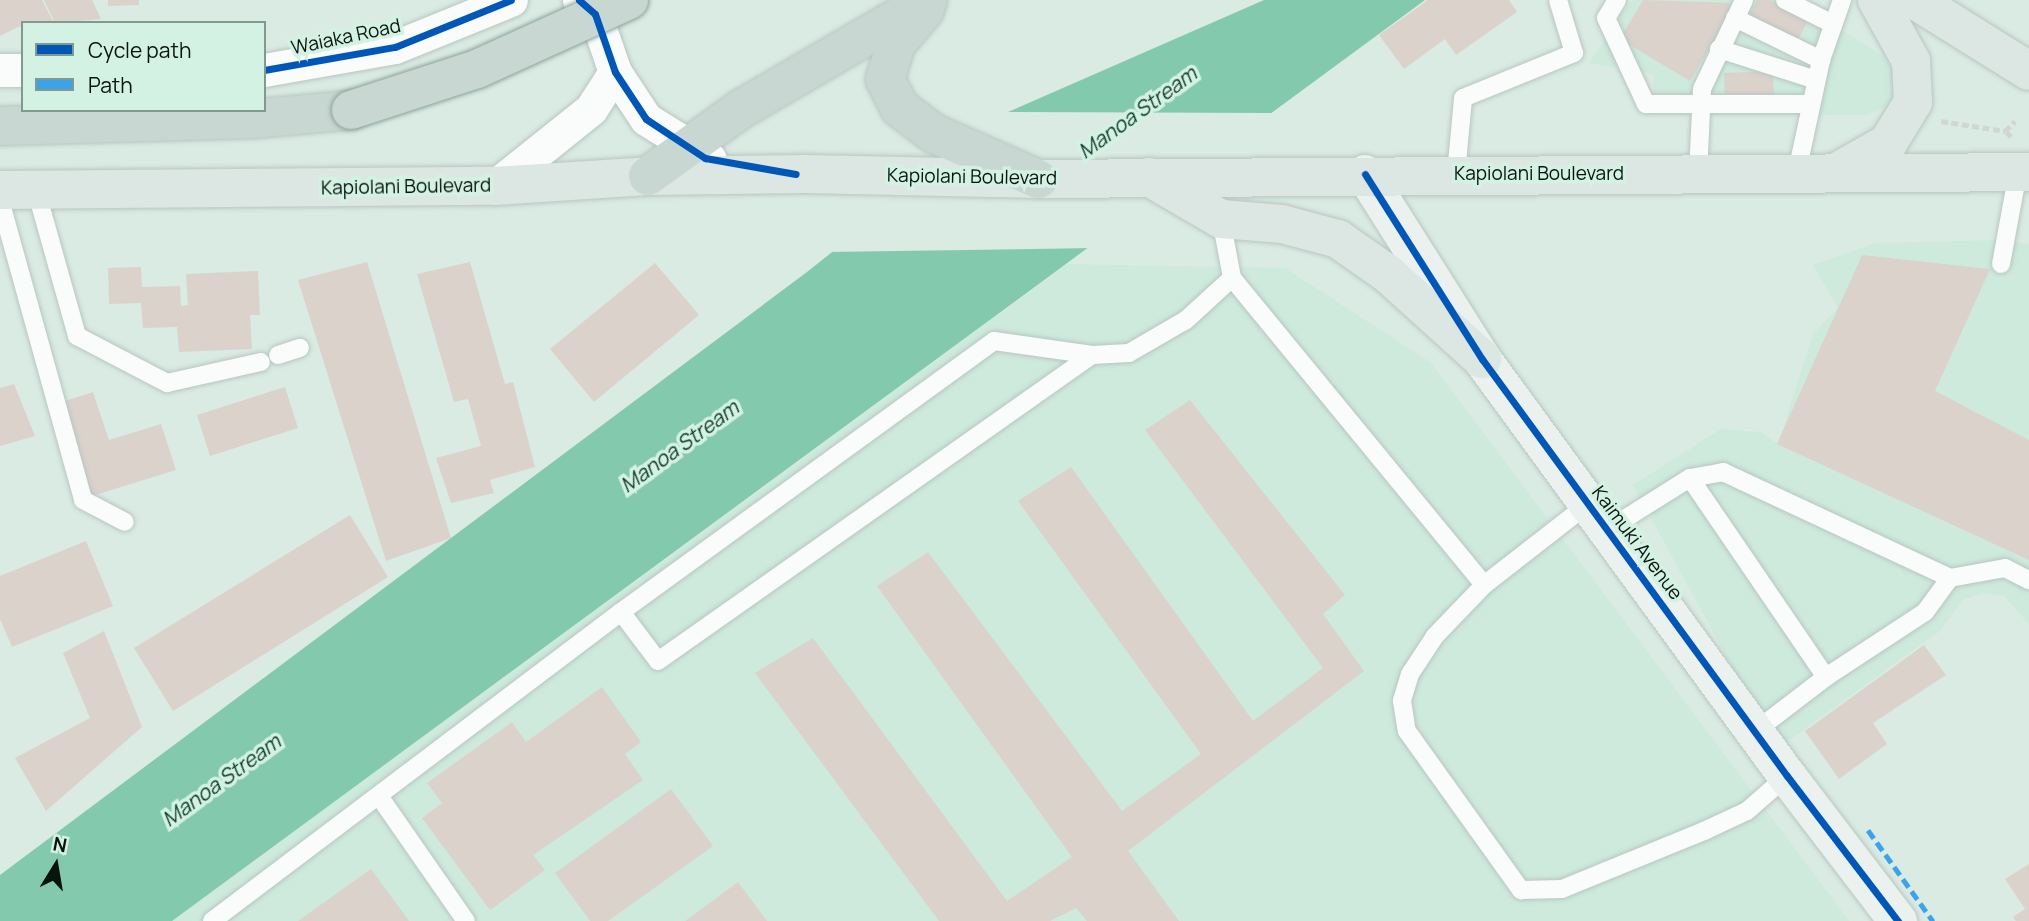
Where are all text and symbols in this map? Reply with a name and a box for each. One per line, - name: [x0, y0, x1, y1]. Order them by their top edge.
- street label: Waiaka Road: [289, 14, 403, 60]
- legend: [21, 21, 266, 112]
- text: Cycle path: [88, 36, 191, 64]
- water label: Manoa Stream: [1073, 61, 1201, 163]
- text: Path: [88, 71, 133, 99]
- street label: Kapiolani Boulevard: [1454, 163, 1624, 185]
- street label: Kapiolani Boulevard: [887, 164, 1057, 190]
- street label: Kapiolani Boulevard: [321, 174, 491, 200]
- water label: Manoa Stream: [615, 395, 743, 497]
- street label: Kaimuki Avenue: [1587, 482, 1687, 604]
- water label: Manoa Stream: [157, 729, 285, 831]
- north arrow: [21, 830, 91, 900]
- text: N: [51, 830, 69, 858]

